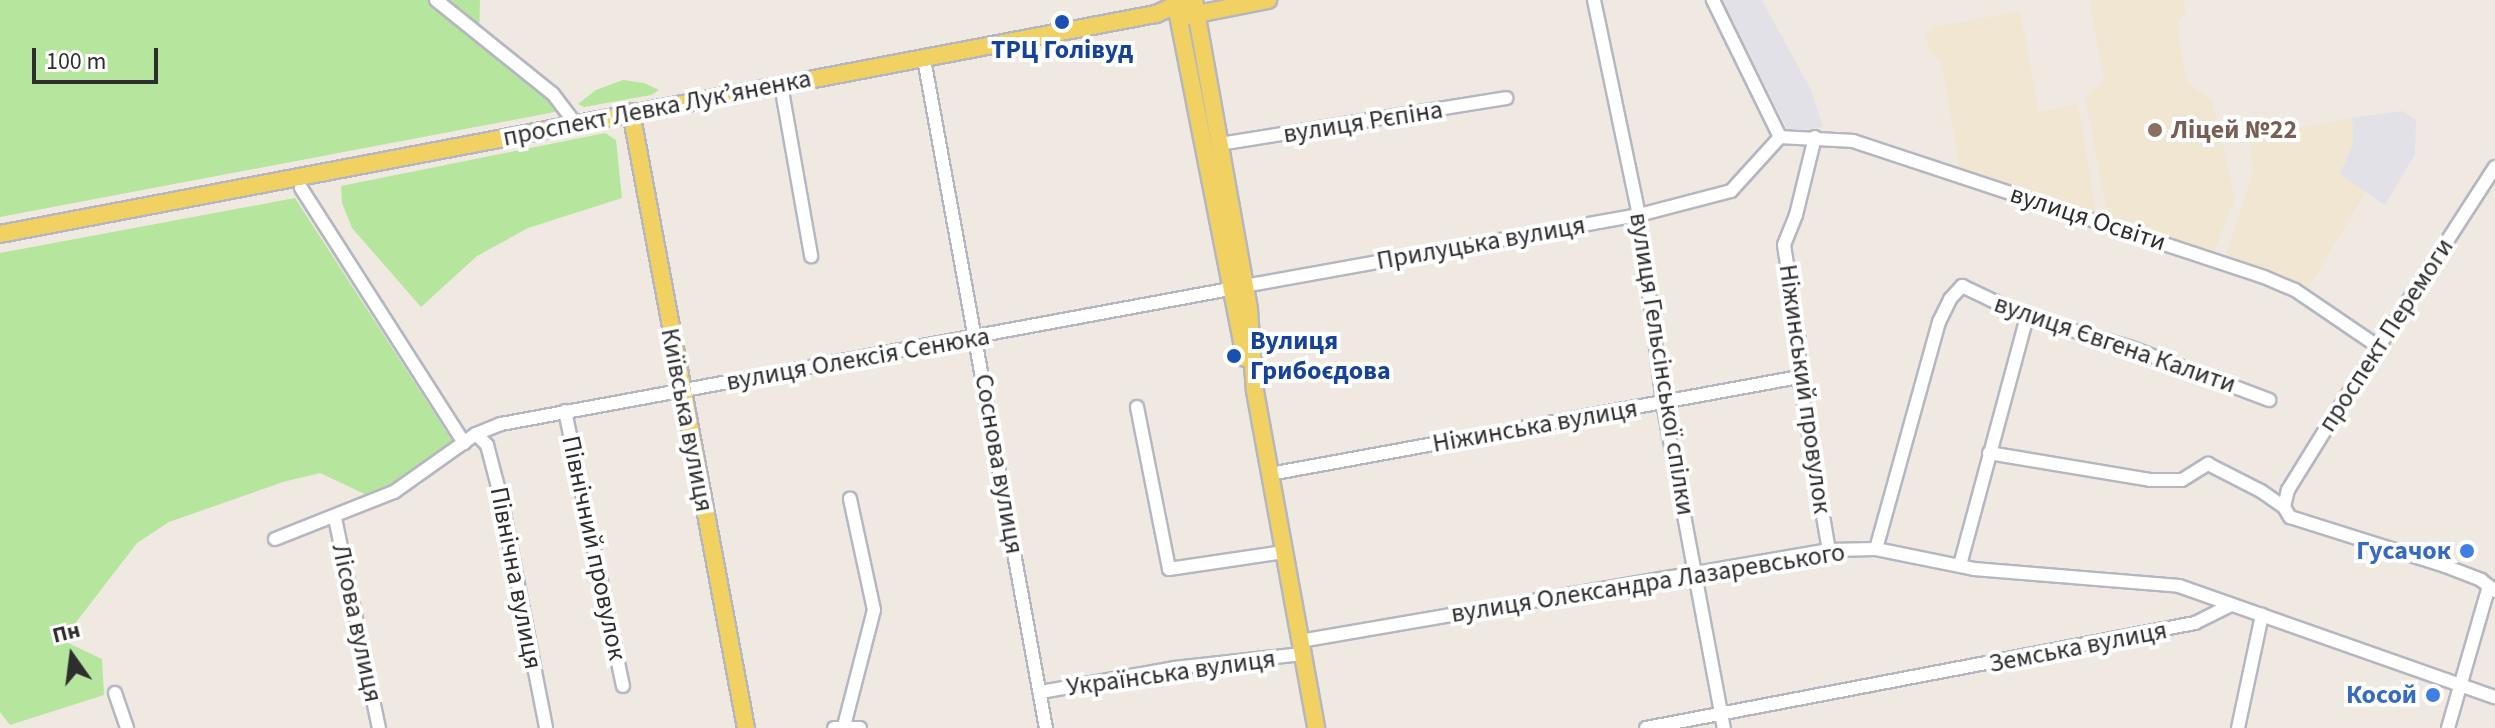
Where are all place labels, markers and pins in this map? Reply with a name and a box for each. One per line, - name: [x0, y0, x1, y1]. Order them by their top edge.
- marker: ТРЦ Голівуд: [1053, 13, 1071, 31]
- place label: ТРЦ Голівуд: [991, 34, 1133, 66]
- place label: Ліцей №22: [2171, 114, 2297, 146]
- marker: Ліцей №22: [2146, 121, 2164, 139]
- place label: Вулиця Грибоєдова: [1250, 325, 1391, 386]
- marker: Вулиця Грибоєдова: [1225, 347, 1243, 365]
- place label: Гусачок: [2356, 535, 2451, 567]
- marker: Гусачок: [2458, 542, 2476, 560]
- place label: Косой: [2346, 679, 2417, 711]
- marker: Косой: [2424, 686, 2442, 704]

